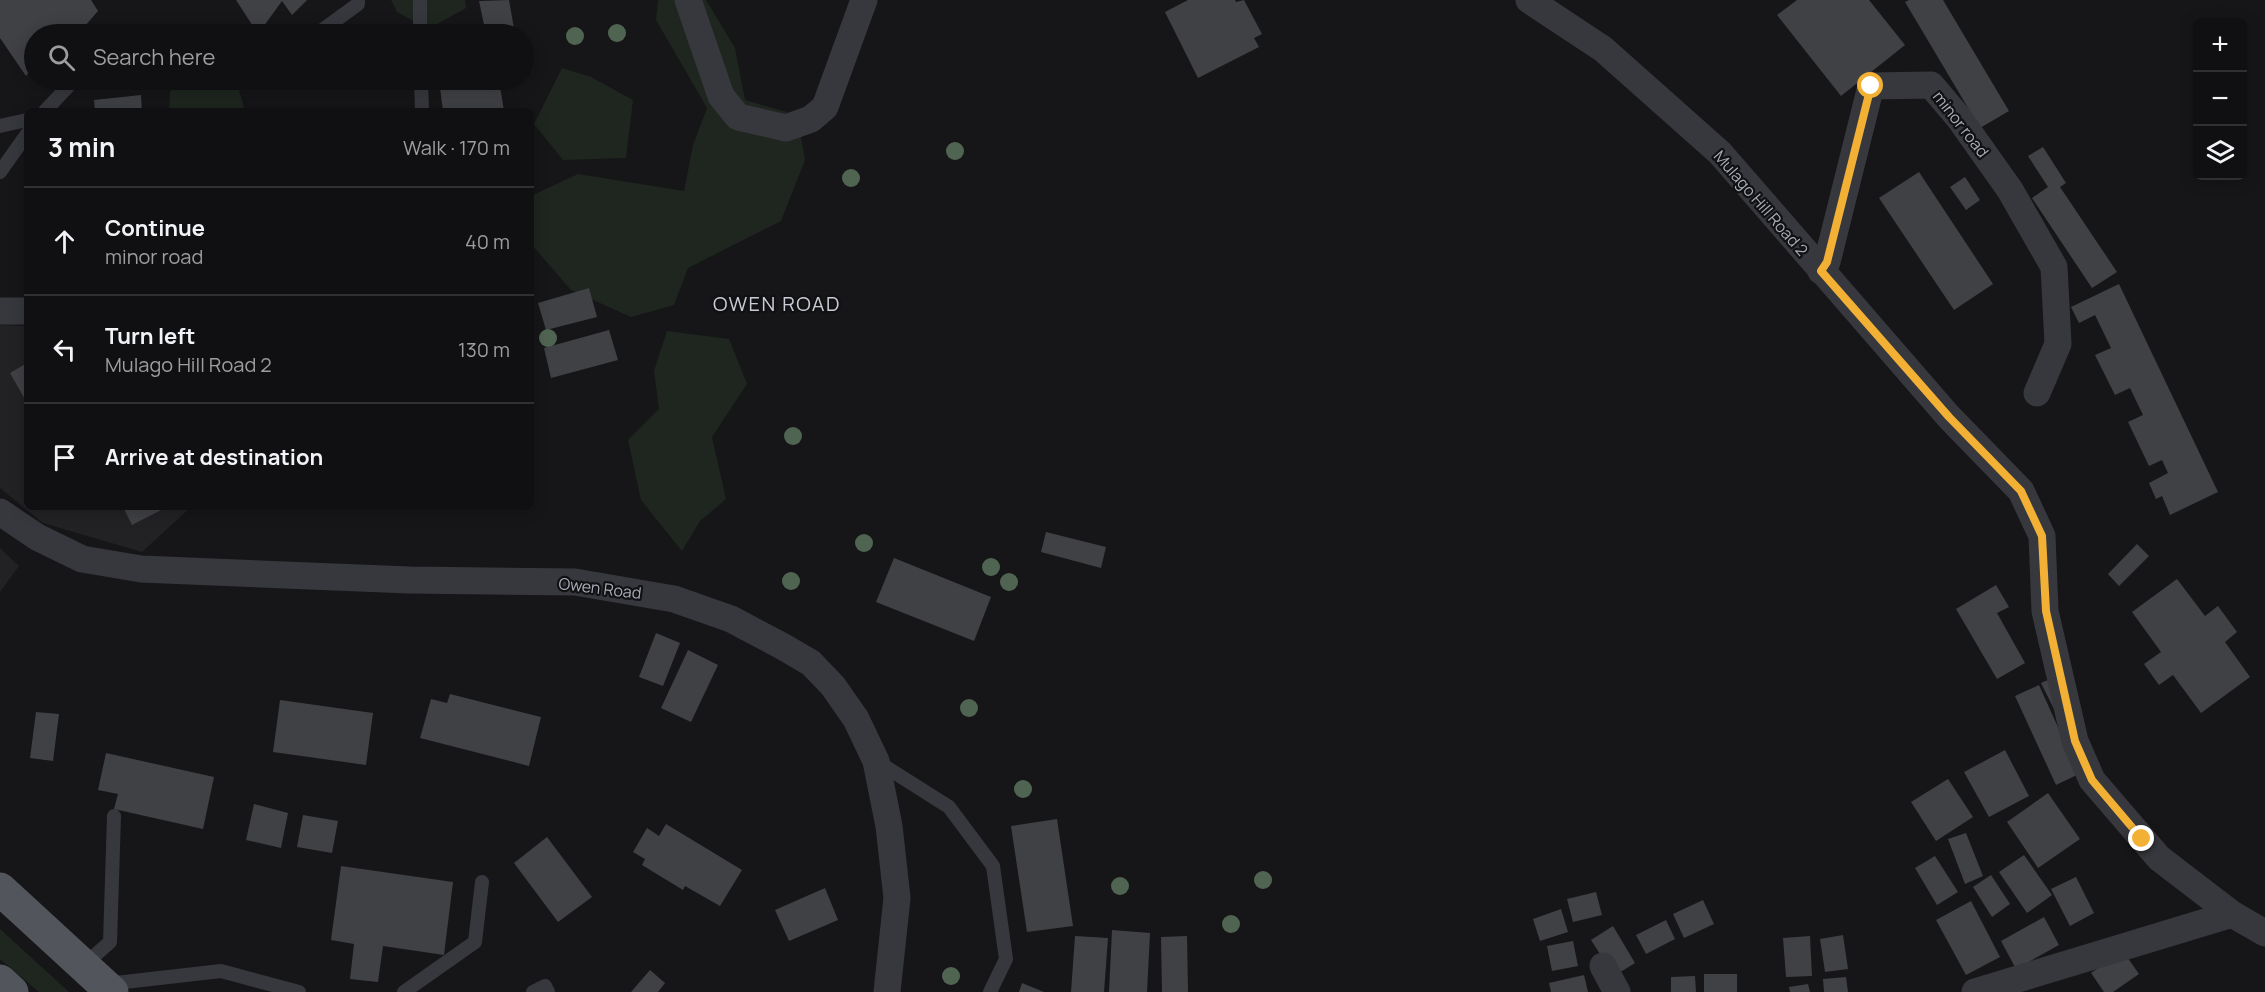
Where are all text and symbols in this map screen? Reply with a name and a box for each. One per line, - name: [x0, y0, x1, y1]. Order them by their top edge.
- map controls: [2193, 18, 2247, 180]
- button: +: [2193, 18, 2247, 72]
- search box: [24, 24, 534, 90]
- icon: search: [45, 41, 78, 74]
- text: Search here: [93, 42, 215, 72]
- route start: [1857, 72, 1883, 98]
- button: −: [2193, 72, 2247, 126]
- street label: minor road: [1928, 86, 1994, 162]
- button: layers: [2193, 126, 2247, 180]
- text: 3 min: [48, 129, 115, 165]
- text: Walk · 170 m: [403, 134, 510, 161]
- street label: Mulago Hill Road 2: [1709, 145, 1813, 261]
- text: Continue: [105, 213, 205, 243]
- icon: ahead: [48, 225, 81, 258]
- text: 40 m: [465, 228, 510, 255]
- text: minor road: [105, 243, 203, 270]
- district label: OWEN ROAD: [713, 290, 841, 317]
- text: Turn left: [105, 321, 195, 351]
- icon: left: [48, 333, 81, 366]
- text: 130 m: [458, 336, 510, 363]
- text: Mulago Hill Road 2: [105, 351, 272, 378]
- icon: arrive: [48, 441, 81, 474]
- text: Arrive at destination: [105, 442, 323, 472]
- street label: Owen Road: [557, 572, 643, 604]
- route end: [2128, 825, 2154, 851]

